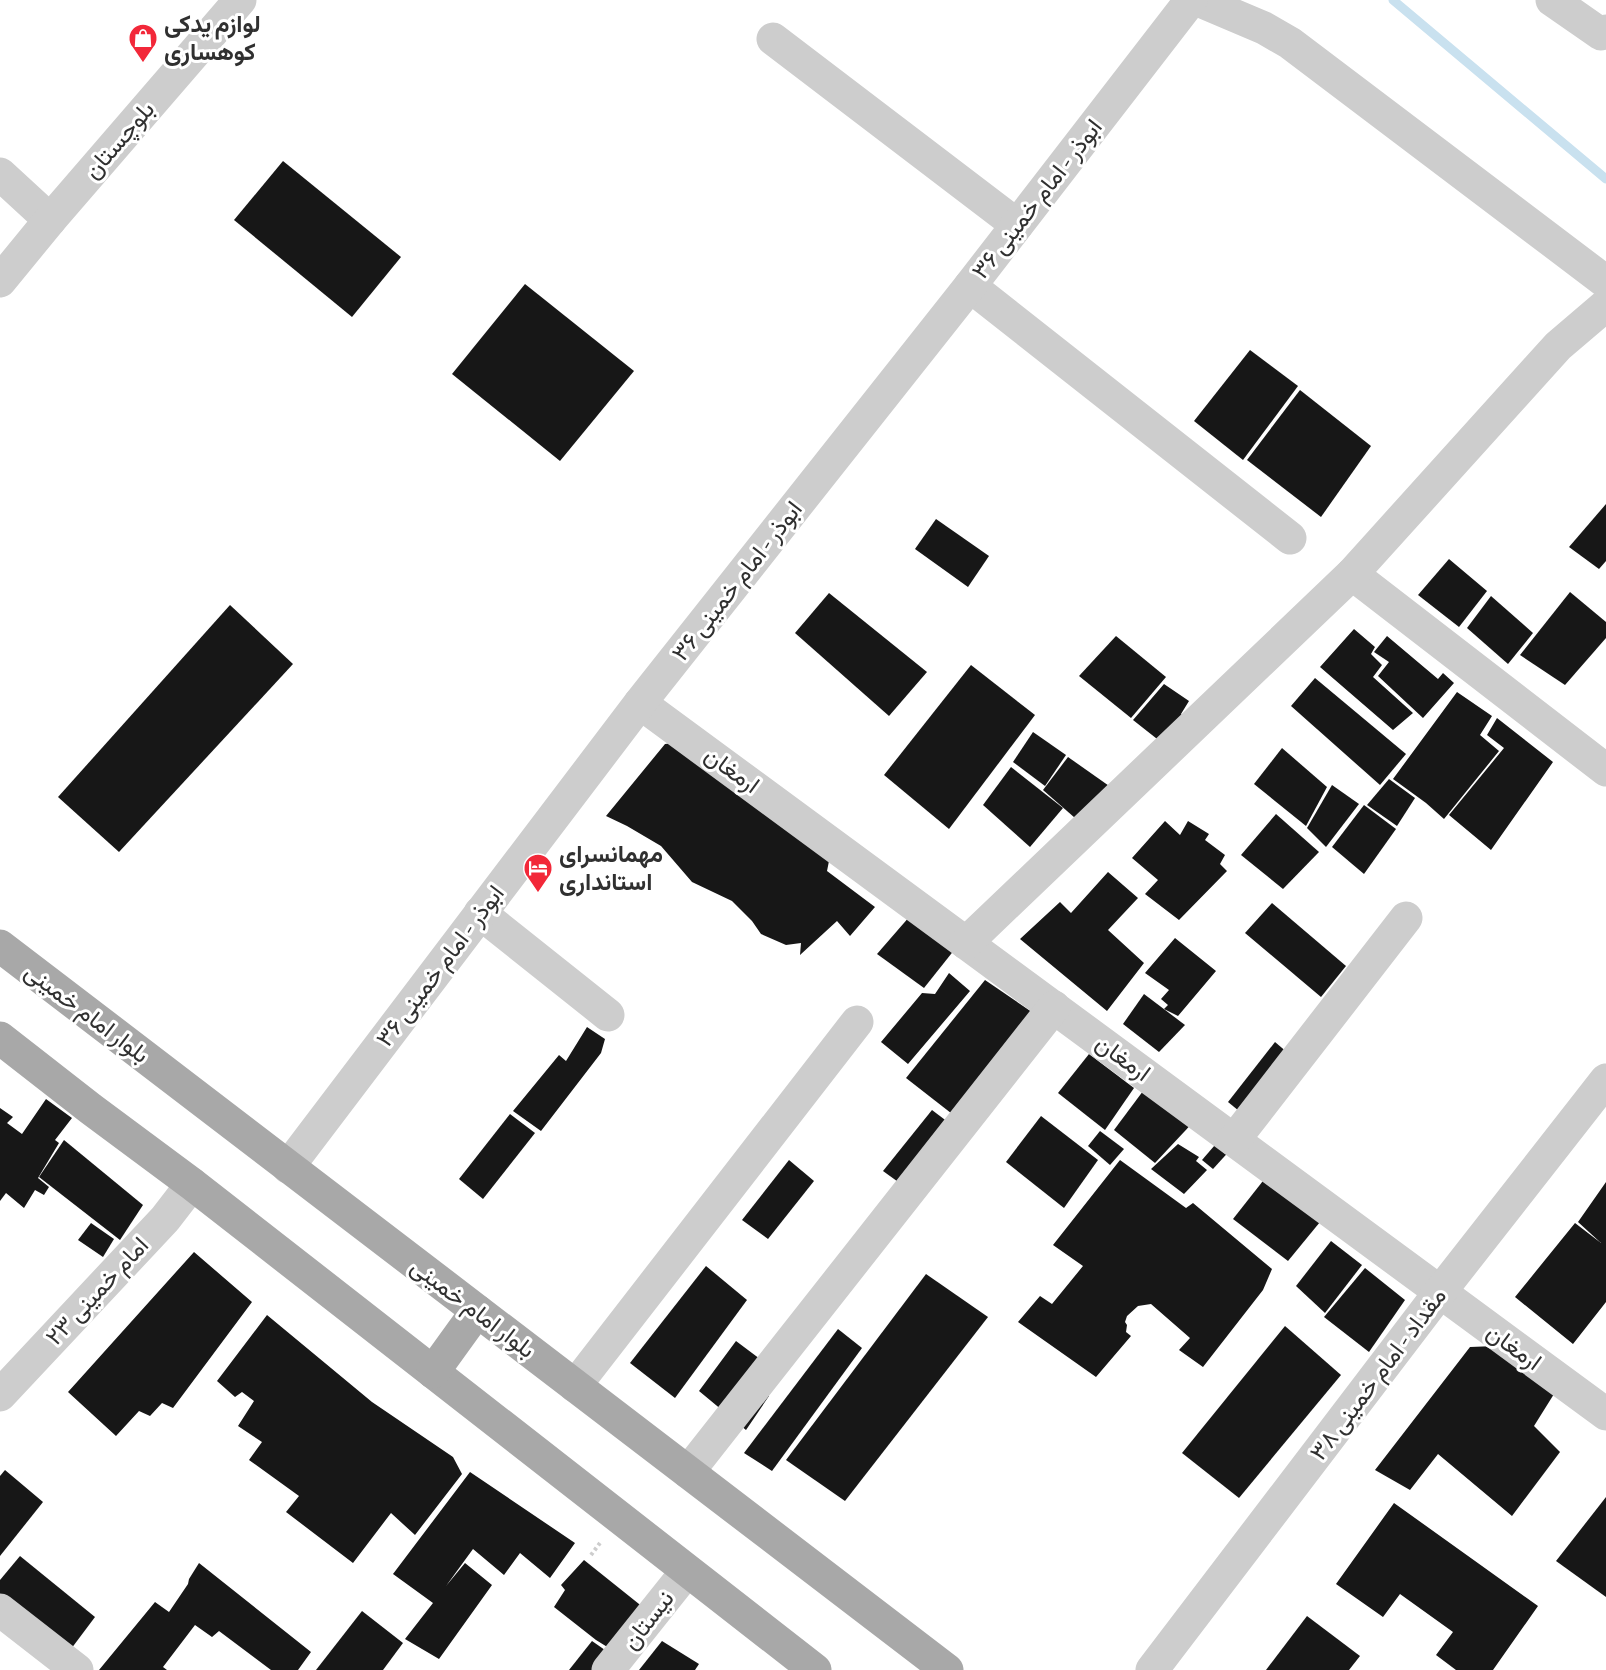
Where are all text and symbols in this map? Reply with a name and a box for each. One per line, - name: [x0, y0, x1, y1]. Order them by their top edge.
- place label: لوازم یدکی کوهساری: [164, 13, 261, 67]
- shop icon: لوازم یدکی کوهساری: [127, 22, 159, 64]
- street label: بلوچستان: [80, 98, 162, 186]
- street label: ابوذر - امام خمینی ۳۶: [968, 115, 1110, 286]
- street label: ابوذر - امام خمینی ۳۶: [668, 497, 810, 668]
- street label: ارمغان: [699, 743, 763, 800]
- place label: مهمانسرای استانداری: [559, 843, 663, 897]
- hotel icon: مهمانسرای استانداری: [522, 852, 554, 894]
- street label: ابوذر - امام خمینی ۳۶: [373, 882, 511, 1053]
- street label: بلوار امام خمینی: [18, 960, 153, 1070]
- street label: ارمغان: [1090, 1031, 1154, 1088]
- street label: امام خمینی ۲۳: [42, 1233, 156, 1352]
- street label: بلوار امام خمینی: [404, 1255, 539, 1365]
- street label: مقداد - امام خمینی ۳۸: [1306, 1284, 1454, 1467]
- street label: ارمغان: [1481, 1320, 1545, 1377]
- street label: نیستان: [619, 1587, 680, 1655]

